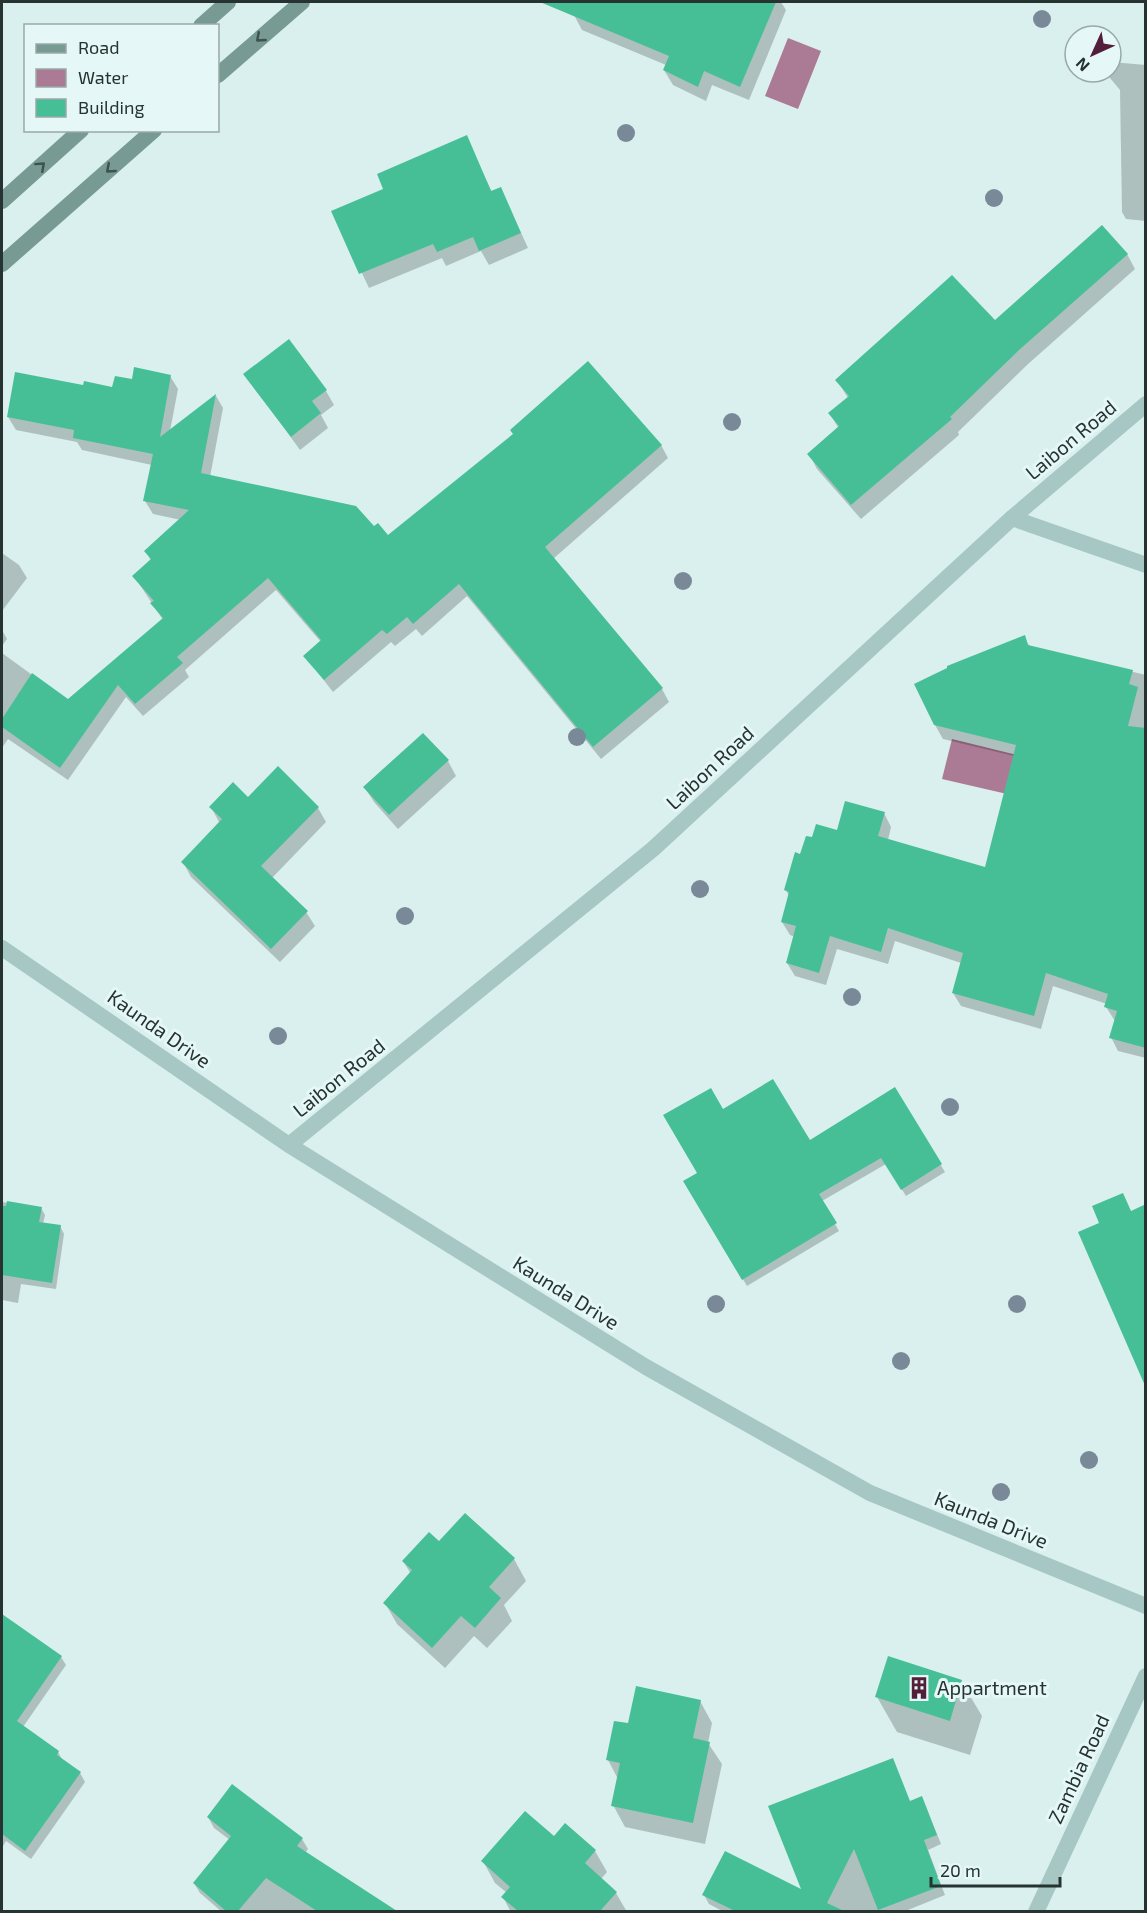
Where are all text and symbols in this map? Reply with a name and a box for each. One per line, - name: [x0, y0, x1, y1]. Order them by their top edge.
- legend: [24, 24, 219, 132]
- north arrow: [1063, 24, 1123, 84]
- one-way arrow: [256, 31, 267, 42]
- text: Road: [78, 36, 119, 58]
- text: N: [1071, 54, 1093, 76]
- text: Water: [78, 66, 128, 88]
- text: Building: [78, 96, 145, 118]
- one-way arrow: [34, 162, 45, 173]
- one-way arrow: [106, 162, 117, 173]
- street label: Laibon Road: [1020, 394, 1121, 484]
- street label: Laibon Road: [660, 721, 758, 814]
- street label: Kaunda Drive: [103, 984, 216, 1072]
- street label: Laibon Road: [288, 1033, 389, 1122]
- street label: Kaunda Drive: [509, 1250, 624, 1334]
- street label: Kaunda Drive: [931, 1485, 1052, 1553]
- building icon: Appartment: [906, 1675, 932, 1701]
- place label: Appartment: [937, 1675, 1047, 1699]
- street label: Zambia Road: [1042, 1710, 1114, 1827]
- scale bar: [931, 1850, 1060, 1888]
- text: 20 m: [940, 1859, 981, 1881]

